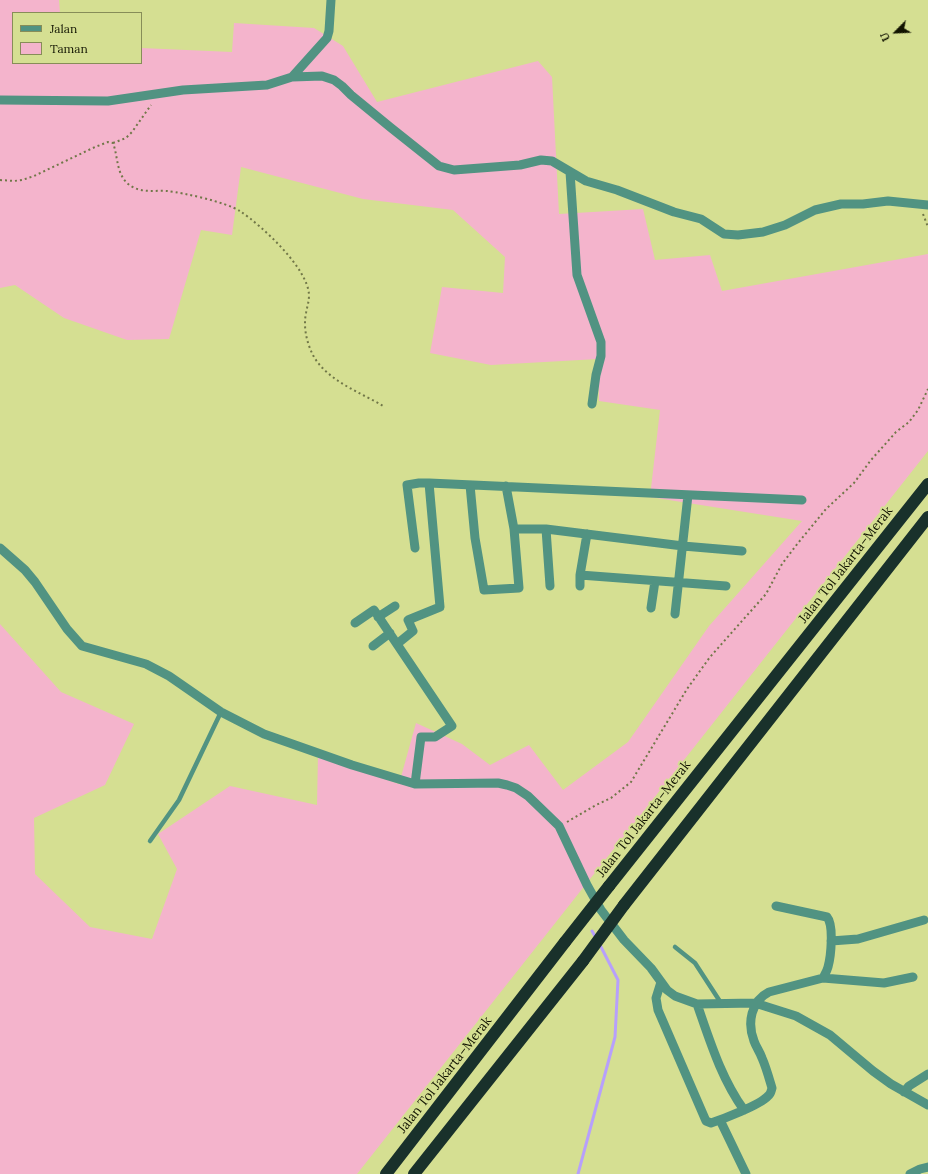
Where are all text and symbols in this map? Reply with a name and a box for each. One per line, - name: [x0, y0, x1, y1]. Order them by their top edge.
- legend: [12, 12, 142, 64]
- north arrow: [876, 12, 916, 52]
- text: Jalan: [50, 21, 77, 36]
- text: U: [877, 30, 893, 44]
- text: Taman: [50, 41, 88, 56]
- street label: Jalan Tol Jakarta–Merak: [796, 504, 896, 626]
- street label: Jalan Tol Jakarta–Merak: [594, 758, 694, 880]
- street label: Jalan Tol Jakarta–Merak: [395, 1014, 495, 1136]

